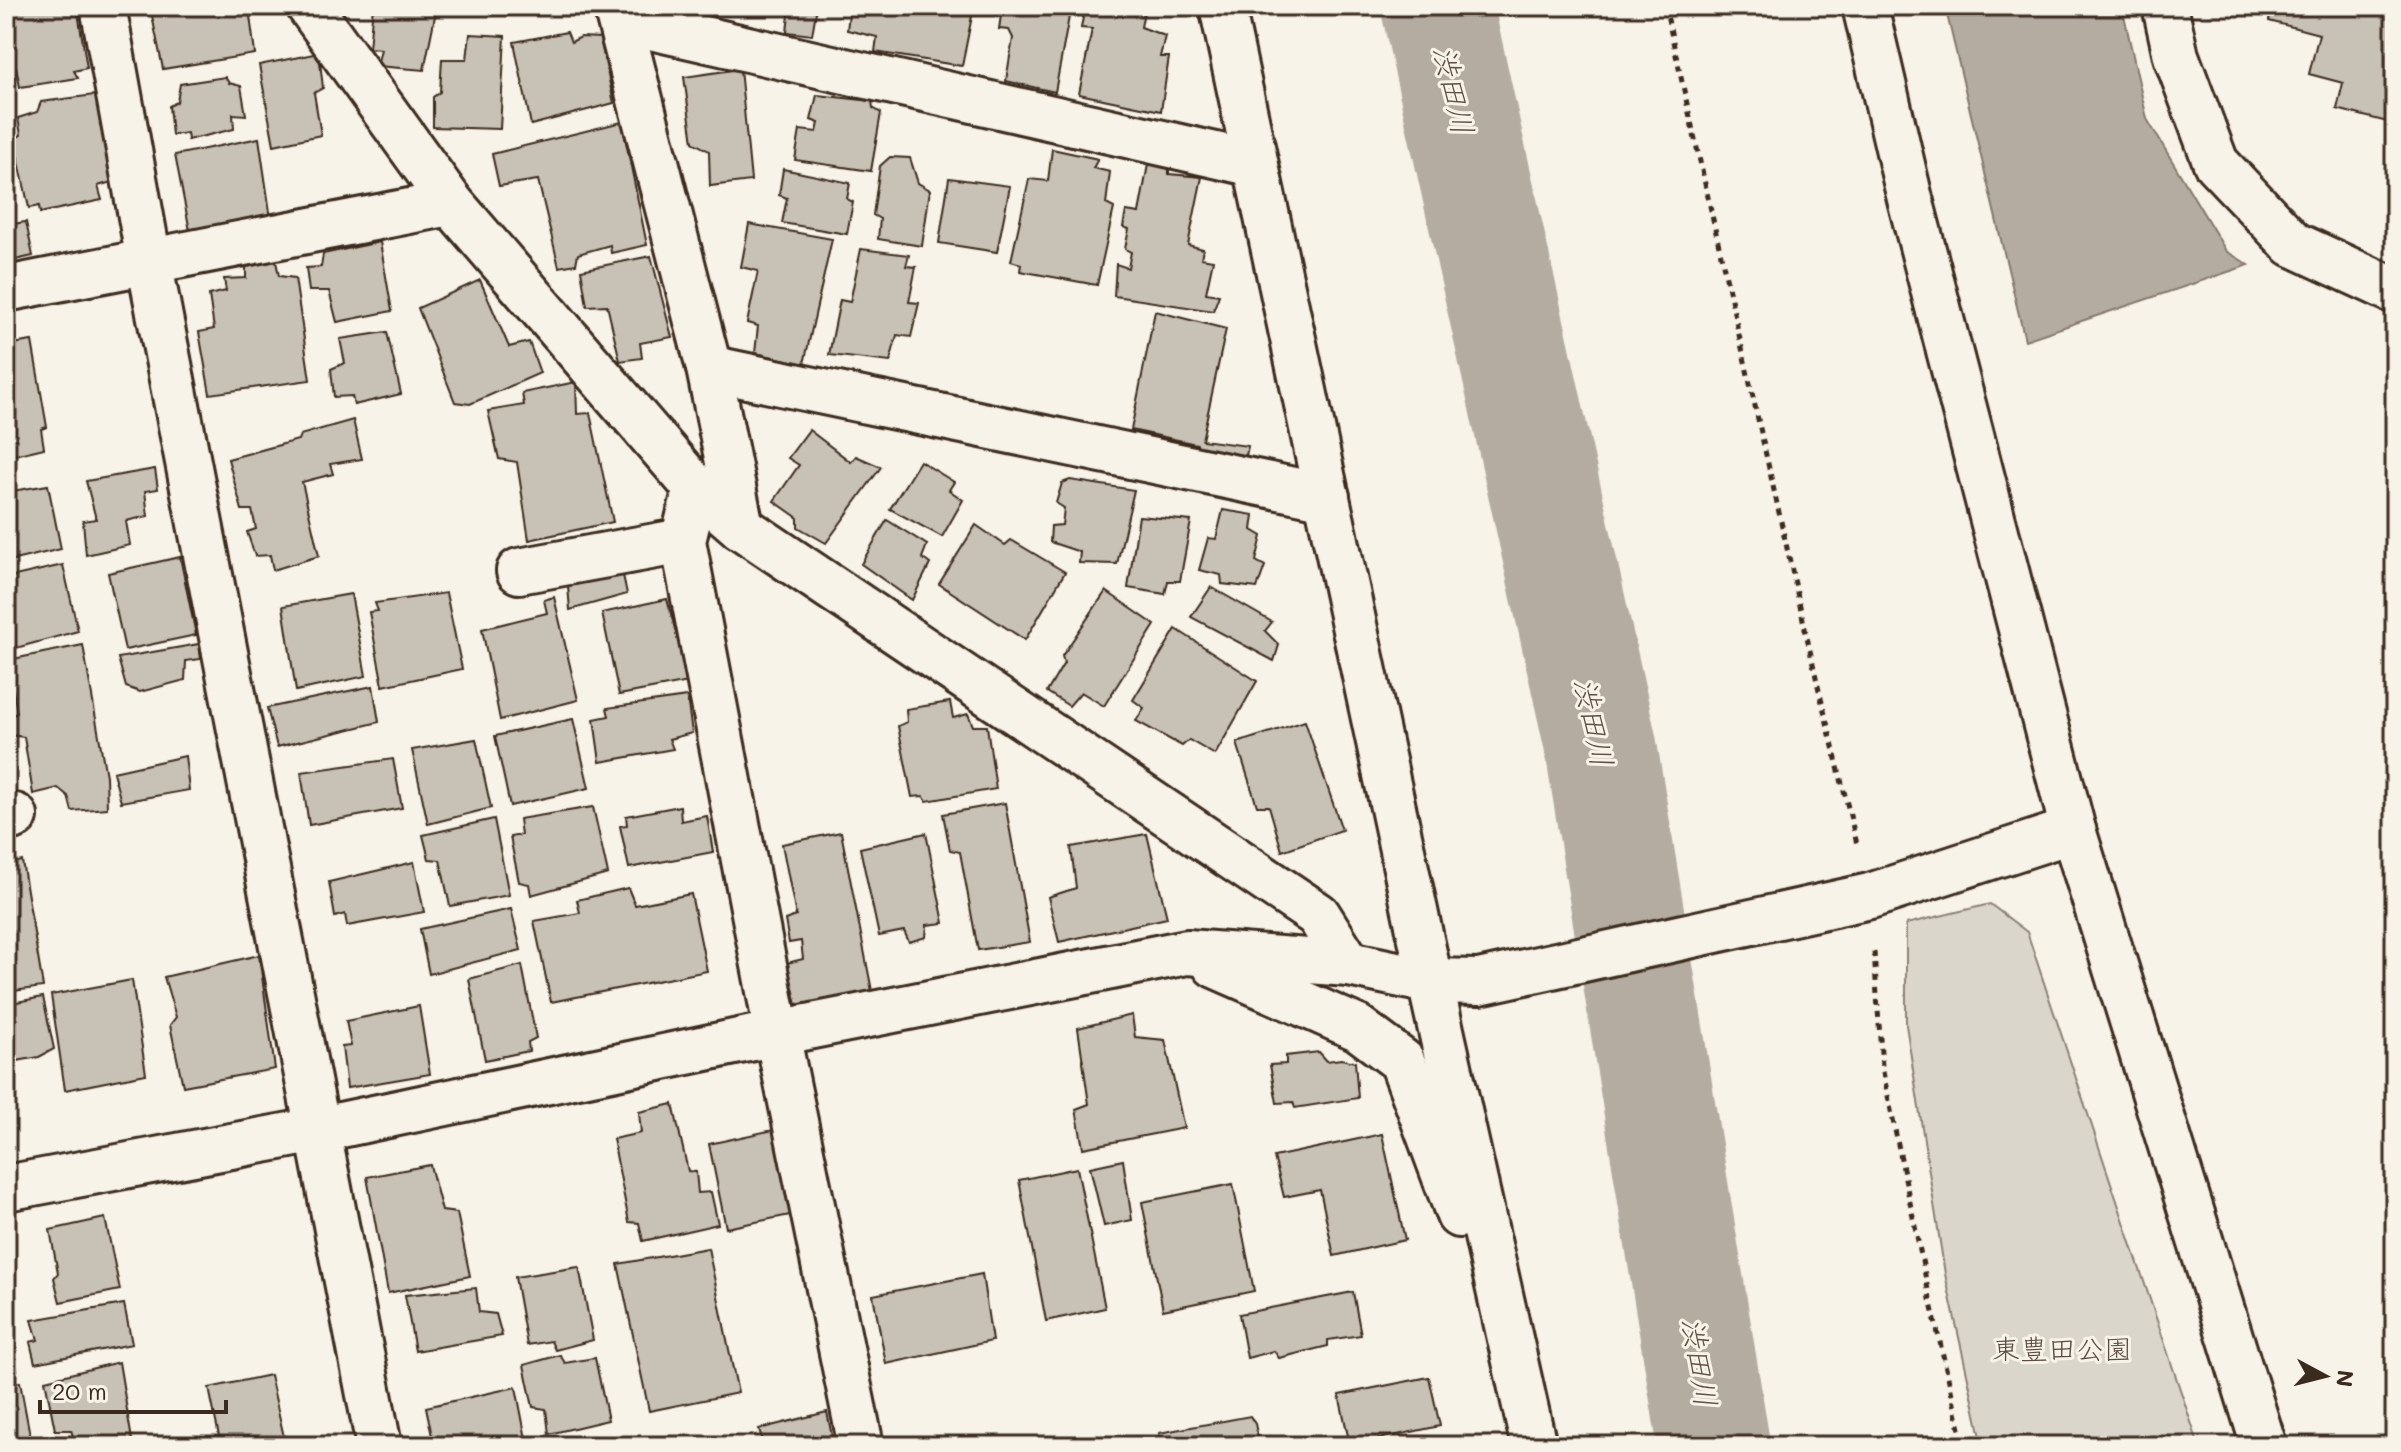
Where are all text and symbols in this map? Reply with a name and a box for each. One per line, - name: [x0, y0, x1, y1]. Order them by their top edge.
- water label: 渋田川: [1425, 42, 1485, 138]
- water label: 渋田川: [1566, 674, 1624, 770]
- water label: 渋田川: [1674, 1314, 1728, 1410]
- park label: 東豊田公園: [1992, 1330, 2132, 1366]
- north arrow: [2285, 1336, 2365, 1416]
- scale bar: [40, 1364, 226, 1414]
- text: N: [2330, 1368, 2361, 1389]
- text: 20 m: [52, 1375, 107, 1406]

